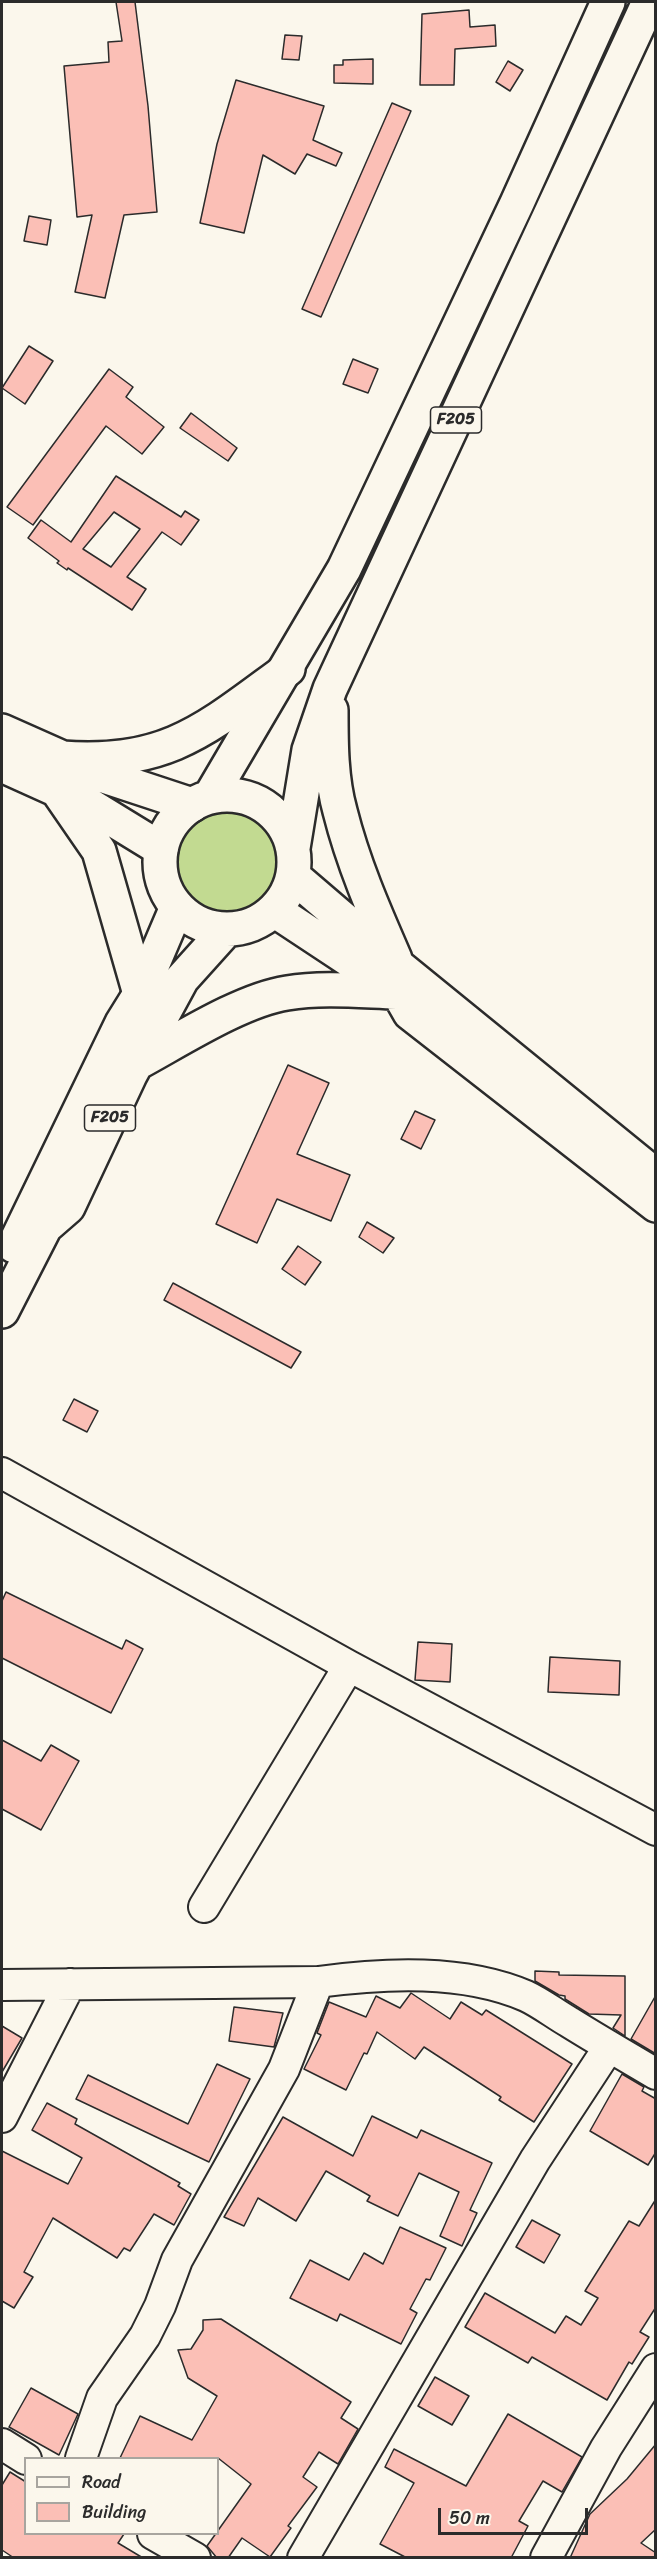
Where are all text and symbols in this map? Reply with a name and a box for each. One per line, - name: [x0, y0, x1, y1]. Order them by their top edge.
- road number: F205: [430, 407, 482, 433]
- road number: F205: [84, 1105, 136, 1131]
- legend: [24, 2457, 219, 2535]
- text: Road: [82, 2466, 121, 2498]
- text: Building: [82, 2496, 146, 2528]
- scale bar: [441, 2496, 591, 2534]
- text: 50 m: [449, 2502, 490, 2534]

